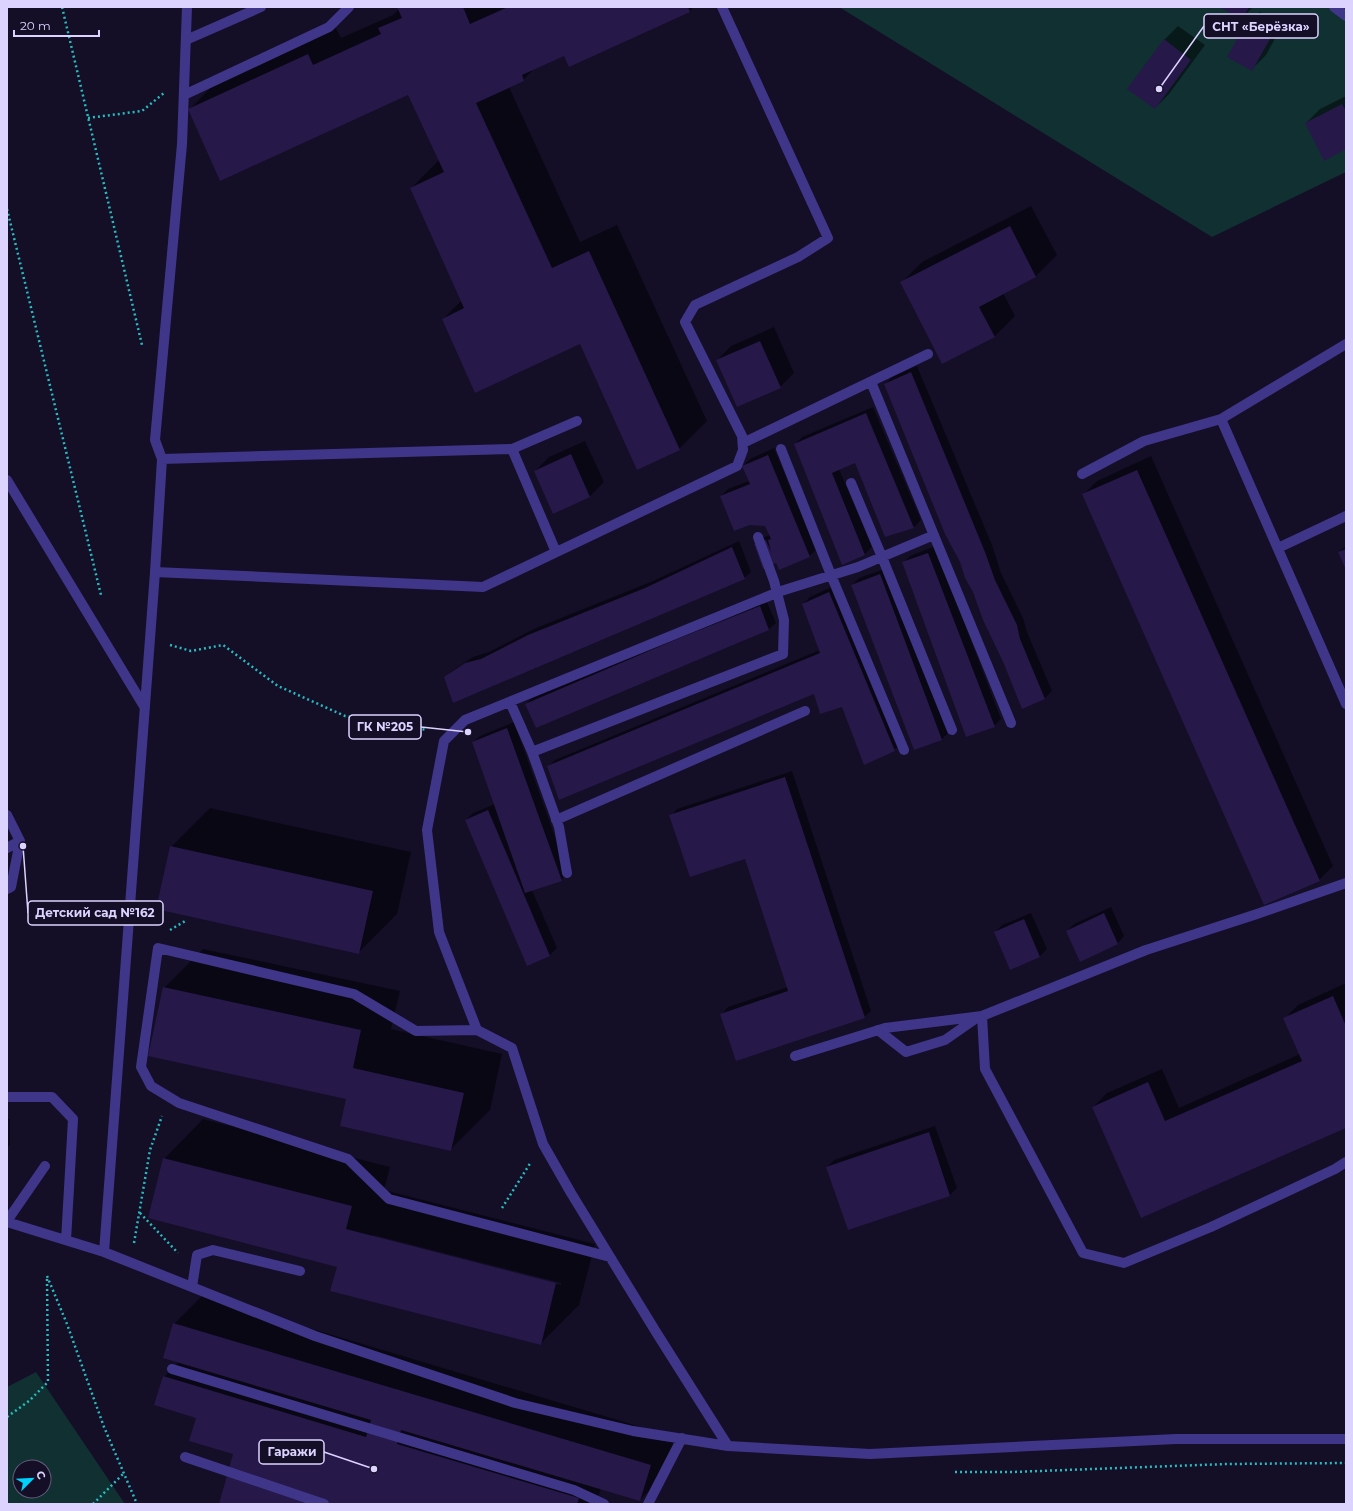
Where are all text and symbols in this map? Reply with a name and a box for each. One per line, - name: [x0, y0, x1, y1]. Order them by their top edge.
- scale bar: [14, 12, 99, 38]
- callout: СНТ «Берёзка»: [1204, 14, 1318, 38]
- text: 20 m: [20, 18, 51, 33]
- text: СНТ «Берёзка»: [1212, 19, 1310, 34]
- callout: ГК №205: [349, 715, 421, 739]
- text: ГК №205: [357, 719, 413, 734]
- callout: Детский сад №162: [28, 901, 163, 925]
- text: Детский сад №162: [35, 905, 155, 920]
- callout: Гаражи: [259, 1440, 324, 1464]
- text: Гаражи: [268, 1444, 317, 1459]
- north arrow: [12, 1459, 52, 1499]
- text: С: [33, 1468, 49, 1481]

